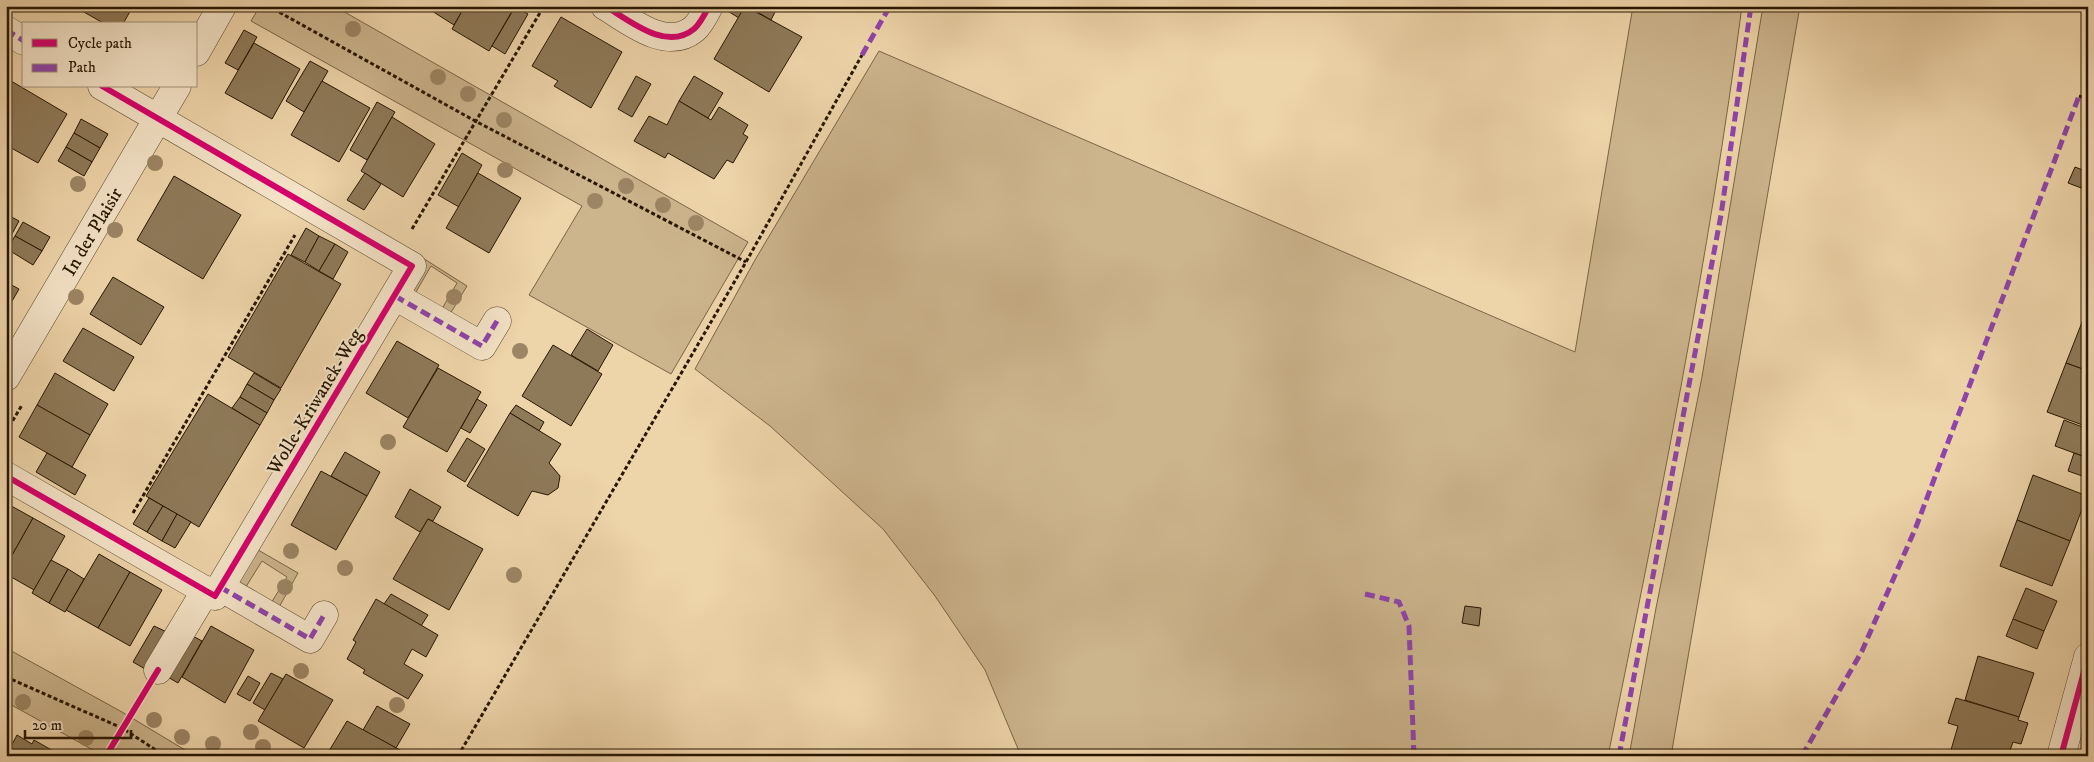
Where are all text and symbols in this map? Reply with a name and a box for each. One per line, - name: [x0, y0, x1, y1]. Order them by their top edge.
- legend: [22, 22, 198, 88]
- text: Cycle path: [68, 34, 132, 53]
- text: Path: [68, 58, 96, 77]
- street label: In der Plaisir: [58, 184, 128, 280]
- street label: Wolle-Kriwanek-Weg: [262, 324, 368, 480]
- scale bar: [25, 707, 131, 739]
- text: 20 m: [32, 716, 62, 735]

